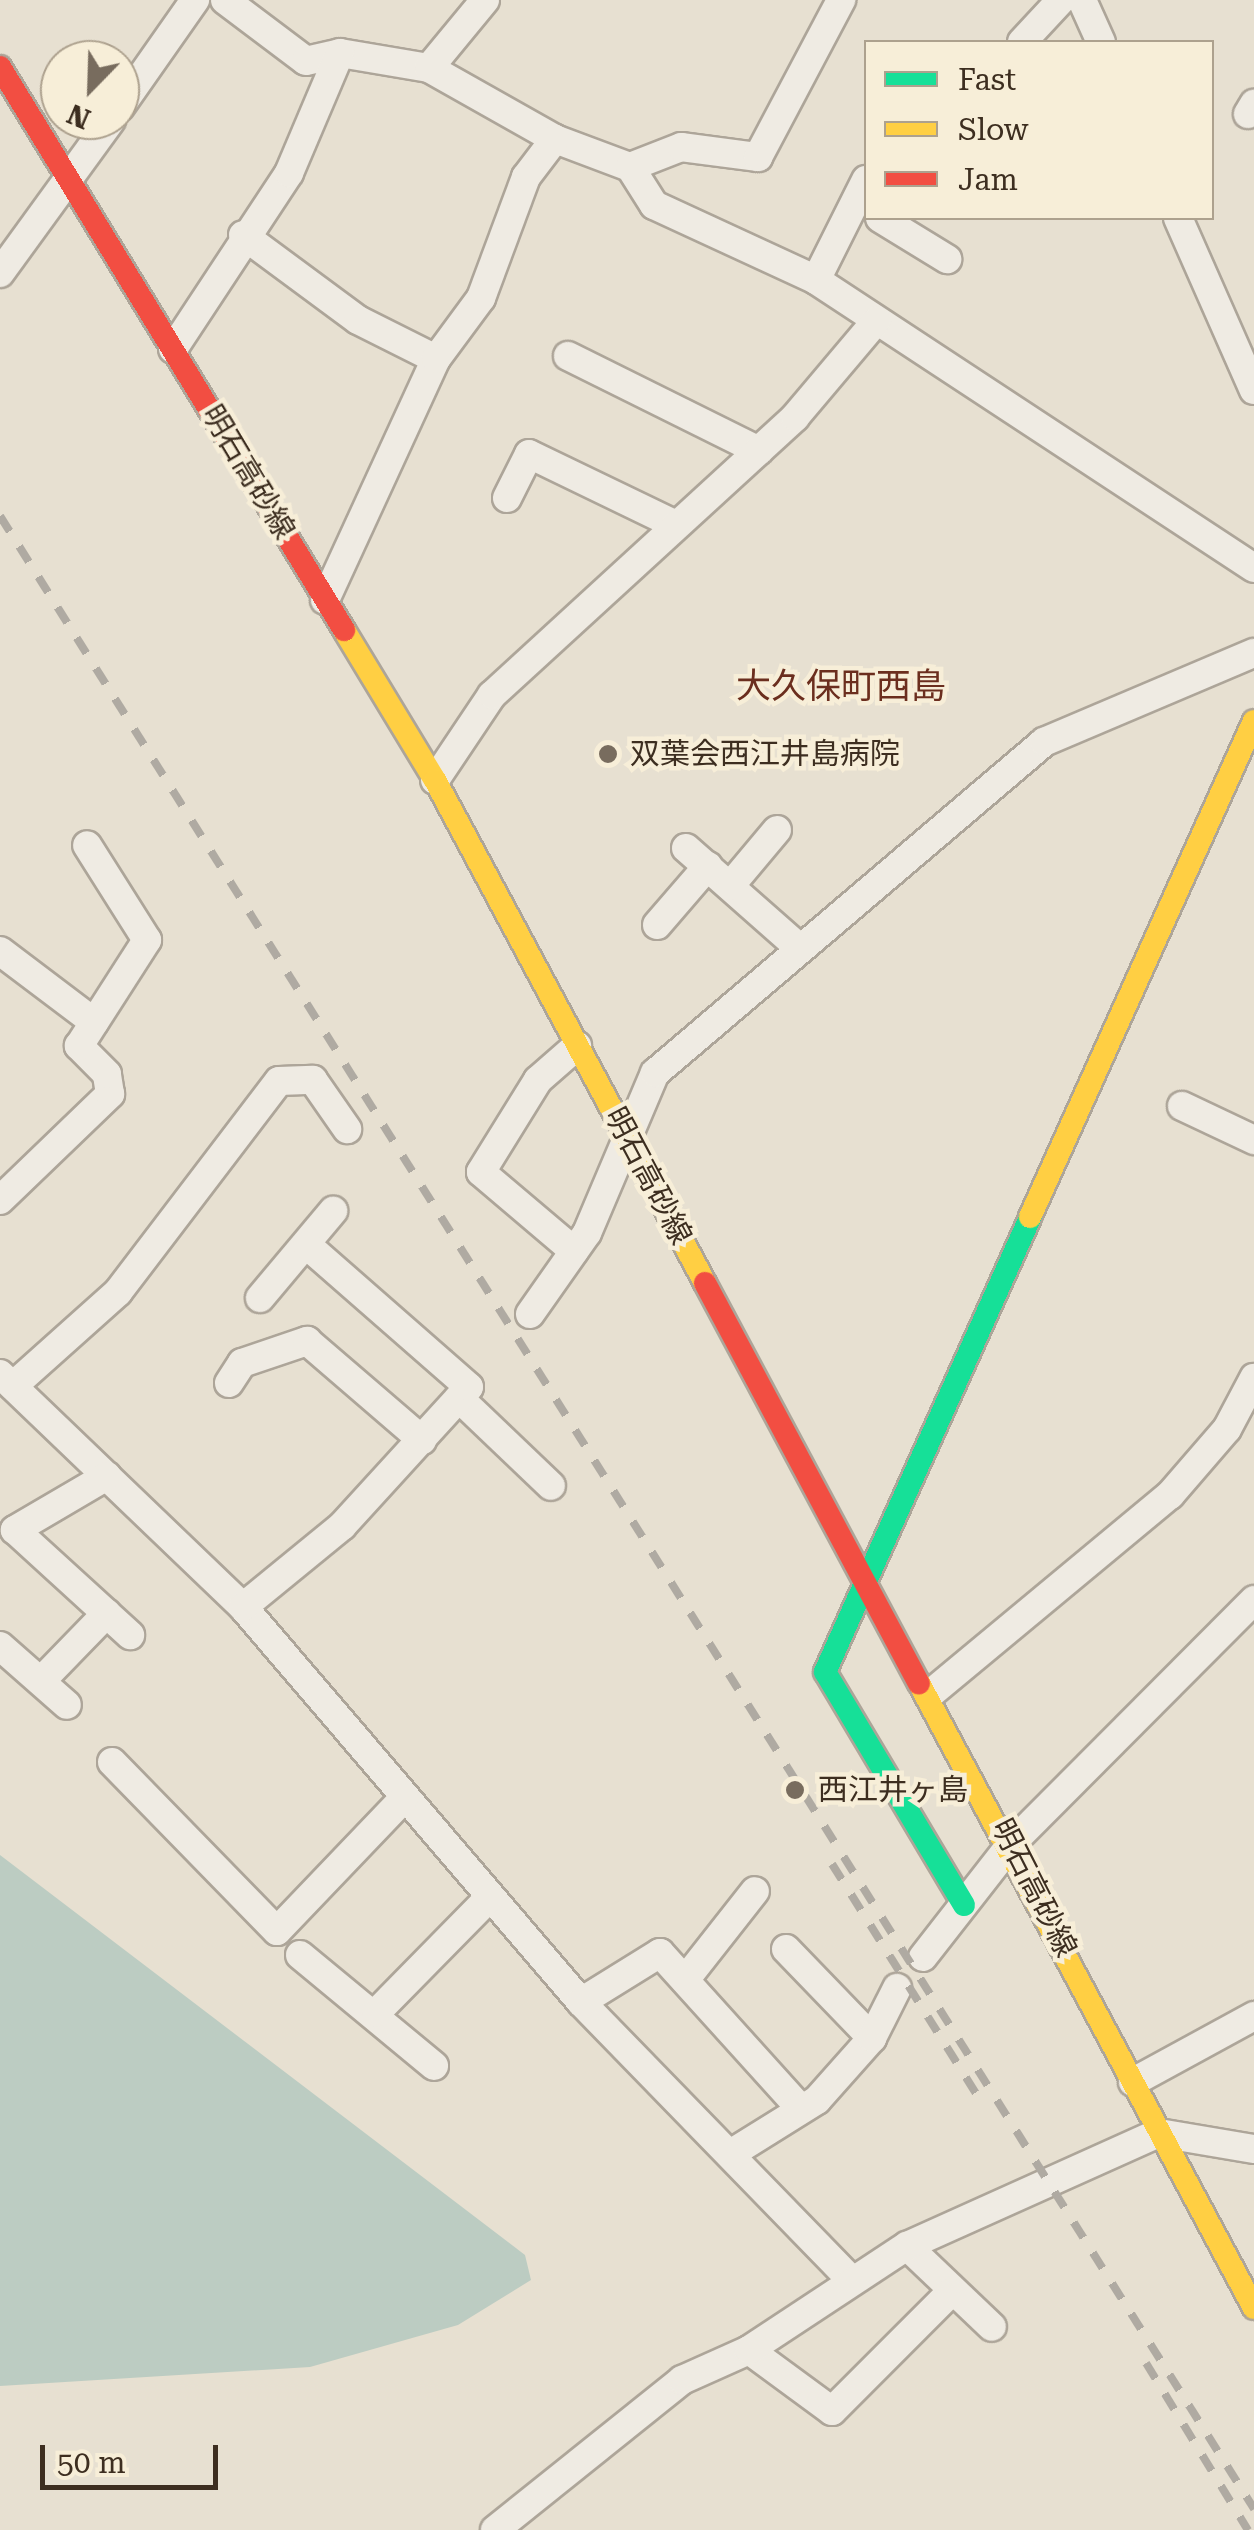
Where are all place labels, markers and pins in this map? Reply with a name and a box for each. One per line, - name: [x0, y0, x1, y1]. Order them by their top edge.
- place label: 双葉会西江井島病院: [630, 736, 900, 772]
- marker: 双葉会西江井島病院: [595, 741, 621, 767]
- place label: 西江井ヶ島: [818, 1772, 968, 1808]
- marker: 西江井ヶ島: [782, 1777, 808, 1803]

